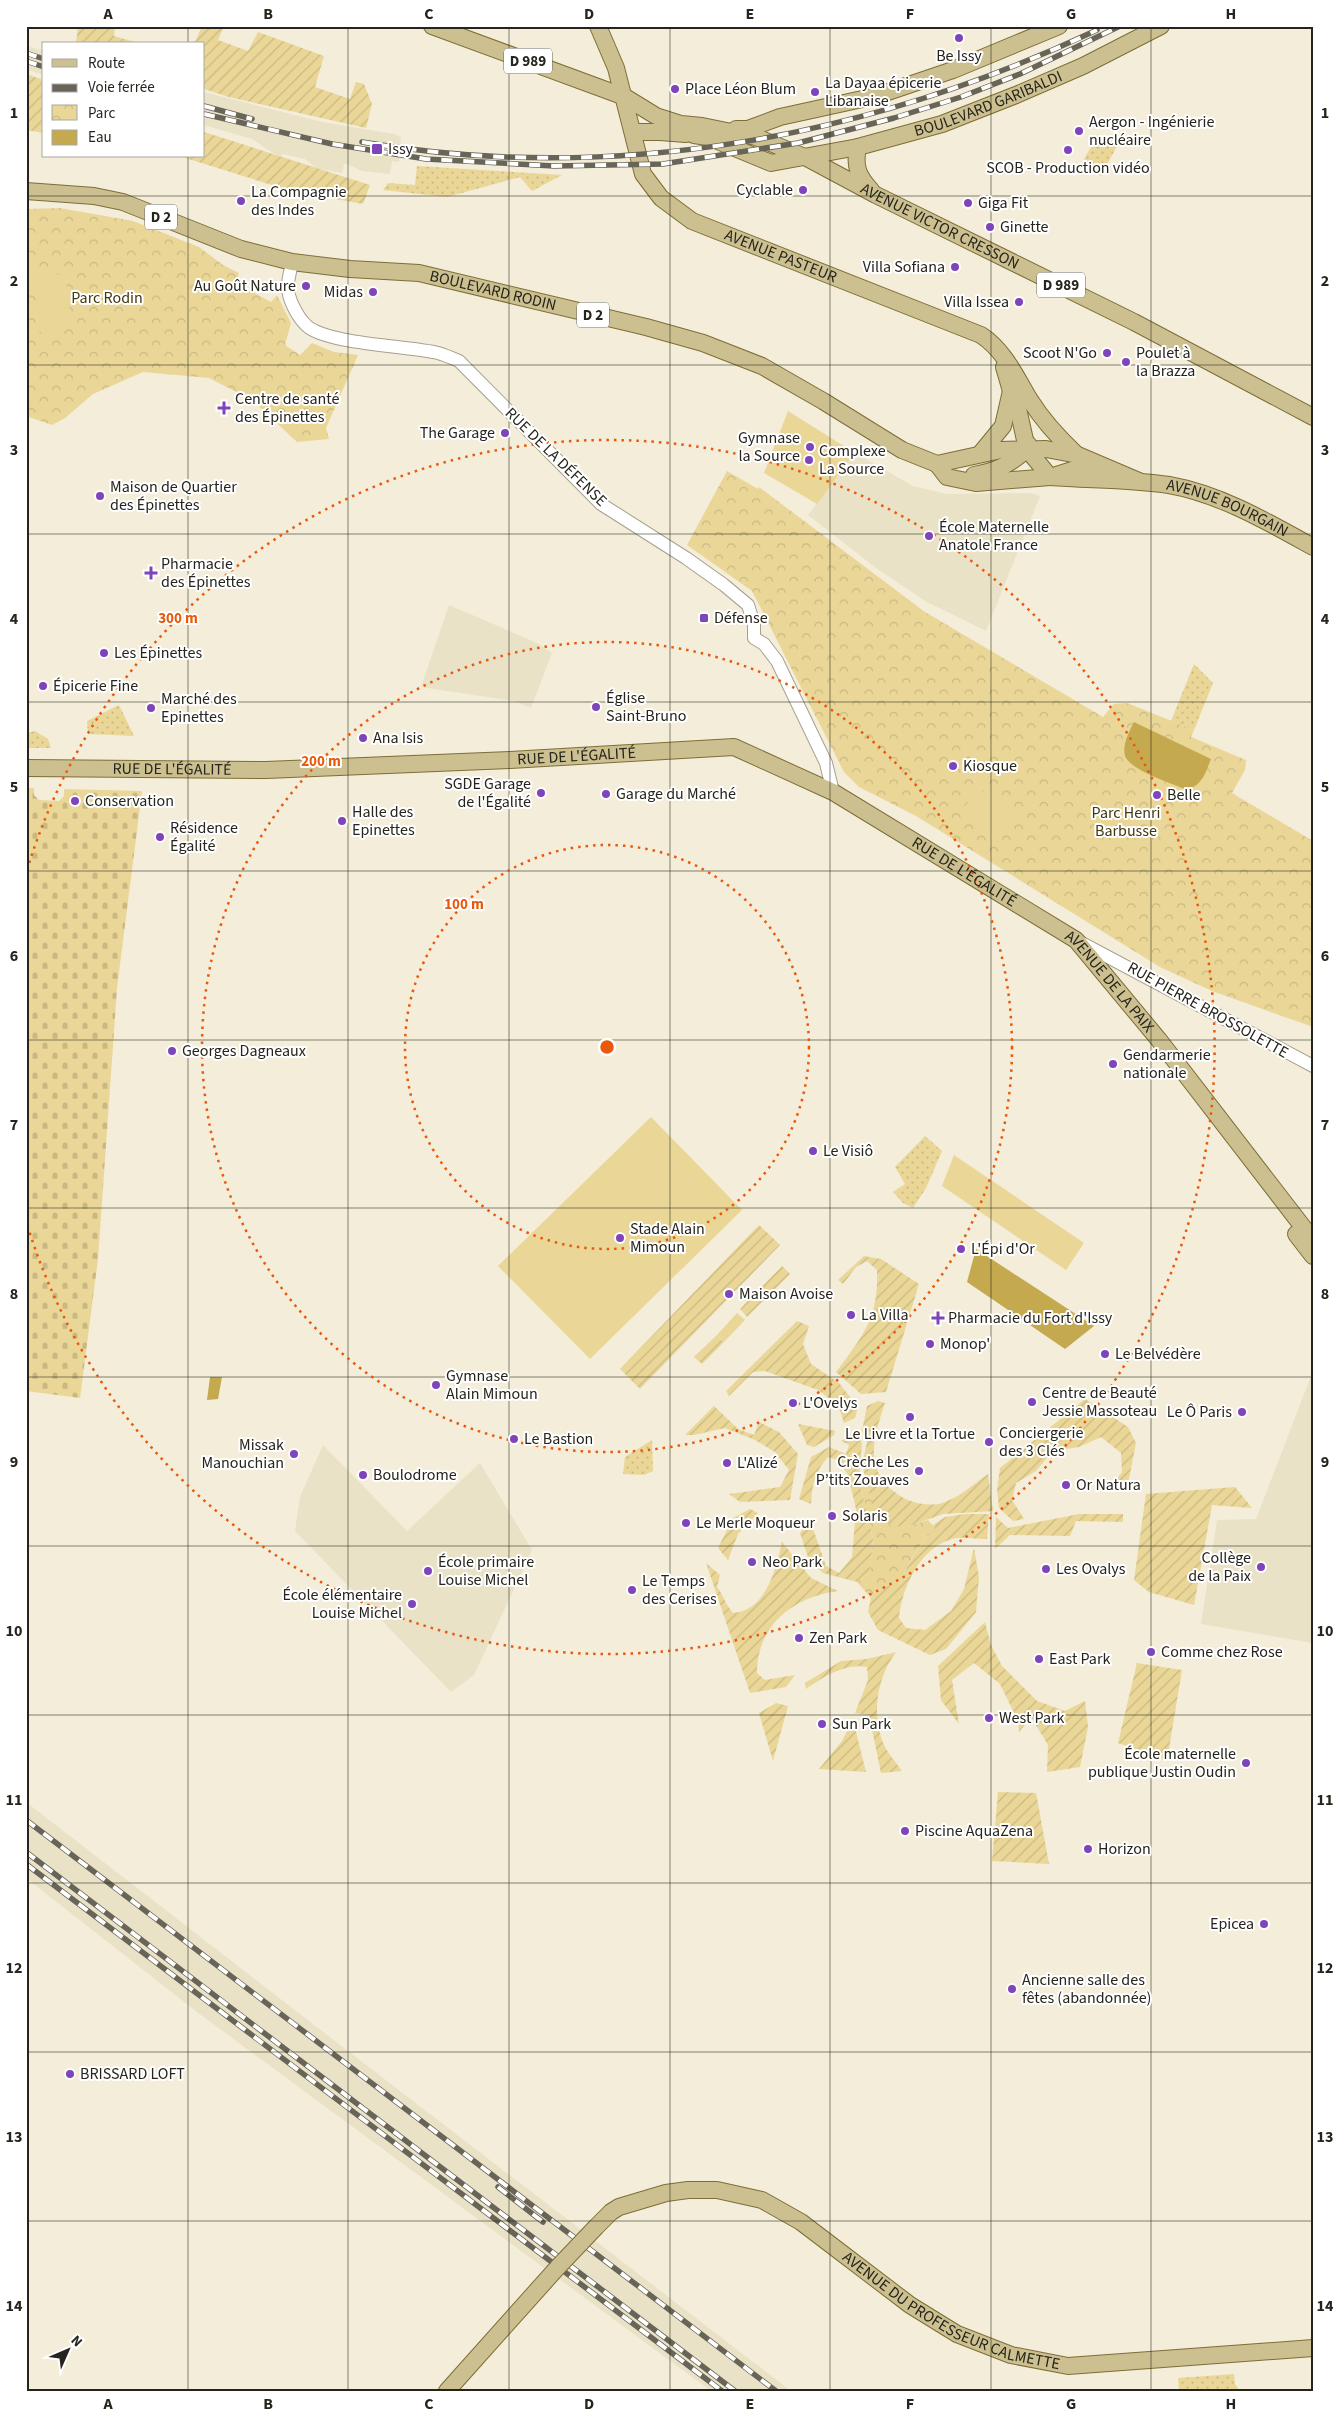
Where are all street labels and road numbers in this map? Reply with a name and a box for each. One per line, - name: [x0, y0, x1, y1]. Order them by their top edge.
- road number: D 989: [504, 48, 552, 74]
- street label: BOULEVARD GARIBALDI: [912, 65, 1066, 142]
- street label: AVENUE VICTOR CRESSON: [857, 178, 1023, 275]
- road number: D 2: [145, 204, 177, 230]
- street label: AVENUE PASTEUR: [721, 224, 840, 288]
- street label: BOULEVARD RODIN: [427, 265, 559, 316]
- road number: D 989: [1037, 272, 1085, 298]
- road number: D 2: [577, 302, 609, 328]
- street label: RUE DE LA DÉFENSE: [500, 402, 612, 512]
- street label: AVENUE BOURGAIN: [1165, 474, 1292, 542]
- street label: RUE DE L'ÉGALITÉ: [517, 742, 637, 771]
- street label: RUE DE L'ÉGALITÉ: [112, 758, 232, 781]
- street label: RUE DE L'ÉGALITÉ: [908, 832, 1021, 912]
- street label: AVENUE DE LA PAIX: [1061, 925, 1159, 1037]
- street label: RUE PIERRE BROSSOLETTE: [1124, 957, 1292, 1063]
- street label: AVENUE DU PROFESSEUR CALMETTE: [838, 2246, 1062, 2375]

